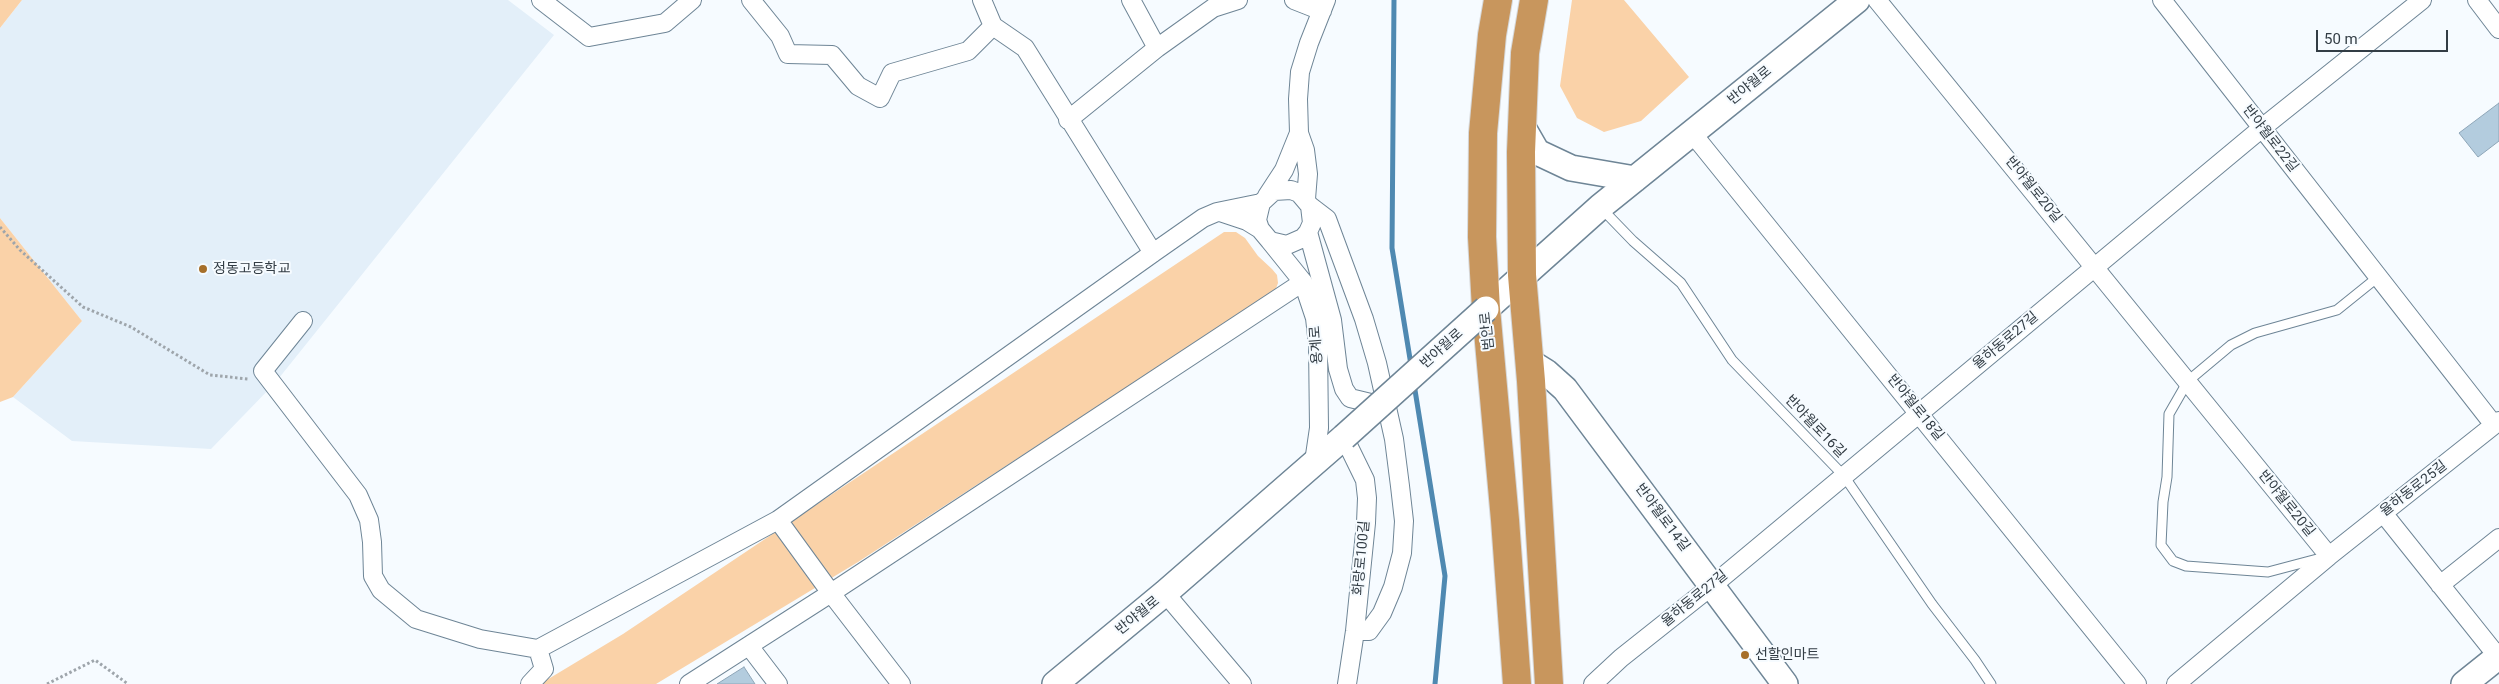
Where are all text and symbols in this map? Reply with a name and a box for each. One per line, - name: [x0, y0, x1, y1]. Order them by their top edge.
- scale bar: [2319, 20, 2452, 52]
- text: 50 m: [2324, 30, 2358, 48]
- street label: 반야월로: [1725, 63, 1775, 109]
- street label: 반야월로22길: [2239, 102, 2301, 176]
- street label: 반야월로20길: [2001, 154, 2065, 226]
- place label: 정동고등학교: [213, 261, 290, 277]
- marker: 정동고등학교: [197, 263, 209, 275]
- street label: 율하동로27길: [1970, 309, 2042, 373]
- street label: 범안로: [1478, 311, 1498, 351]
- street label: 용계로: [1307, 325, 1327, 365]
- street label: 반야월로: [1417, 326, 1467, 372]
- street label: 반야월로18길: [1883, 372, 1947, 444]
- street label: 반야월로16길: [1781, 392, 1849, 462]
- street label: 율하동로25길: [2377, 458, 2451, 520]
- street label: 반야월로20길: [2254, 468, 2318, 540]
- street label: 반야월로14길: [1631, 481, 1693, 555]
- street label: 화랑로100길: [1350, 520, 1374, 596]
- street label: 율하동로27길: [1659, 567, 1731, 631]
- street label: 반야월로: [1113, 593, 1163, 639]
- place label: 선할인마트: [1755, 647, 1819, 663]
- marker: 선할인마트: [1739, 649, 1751, 661]

